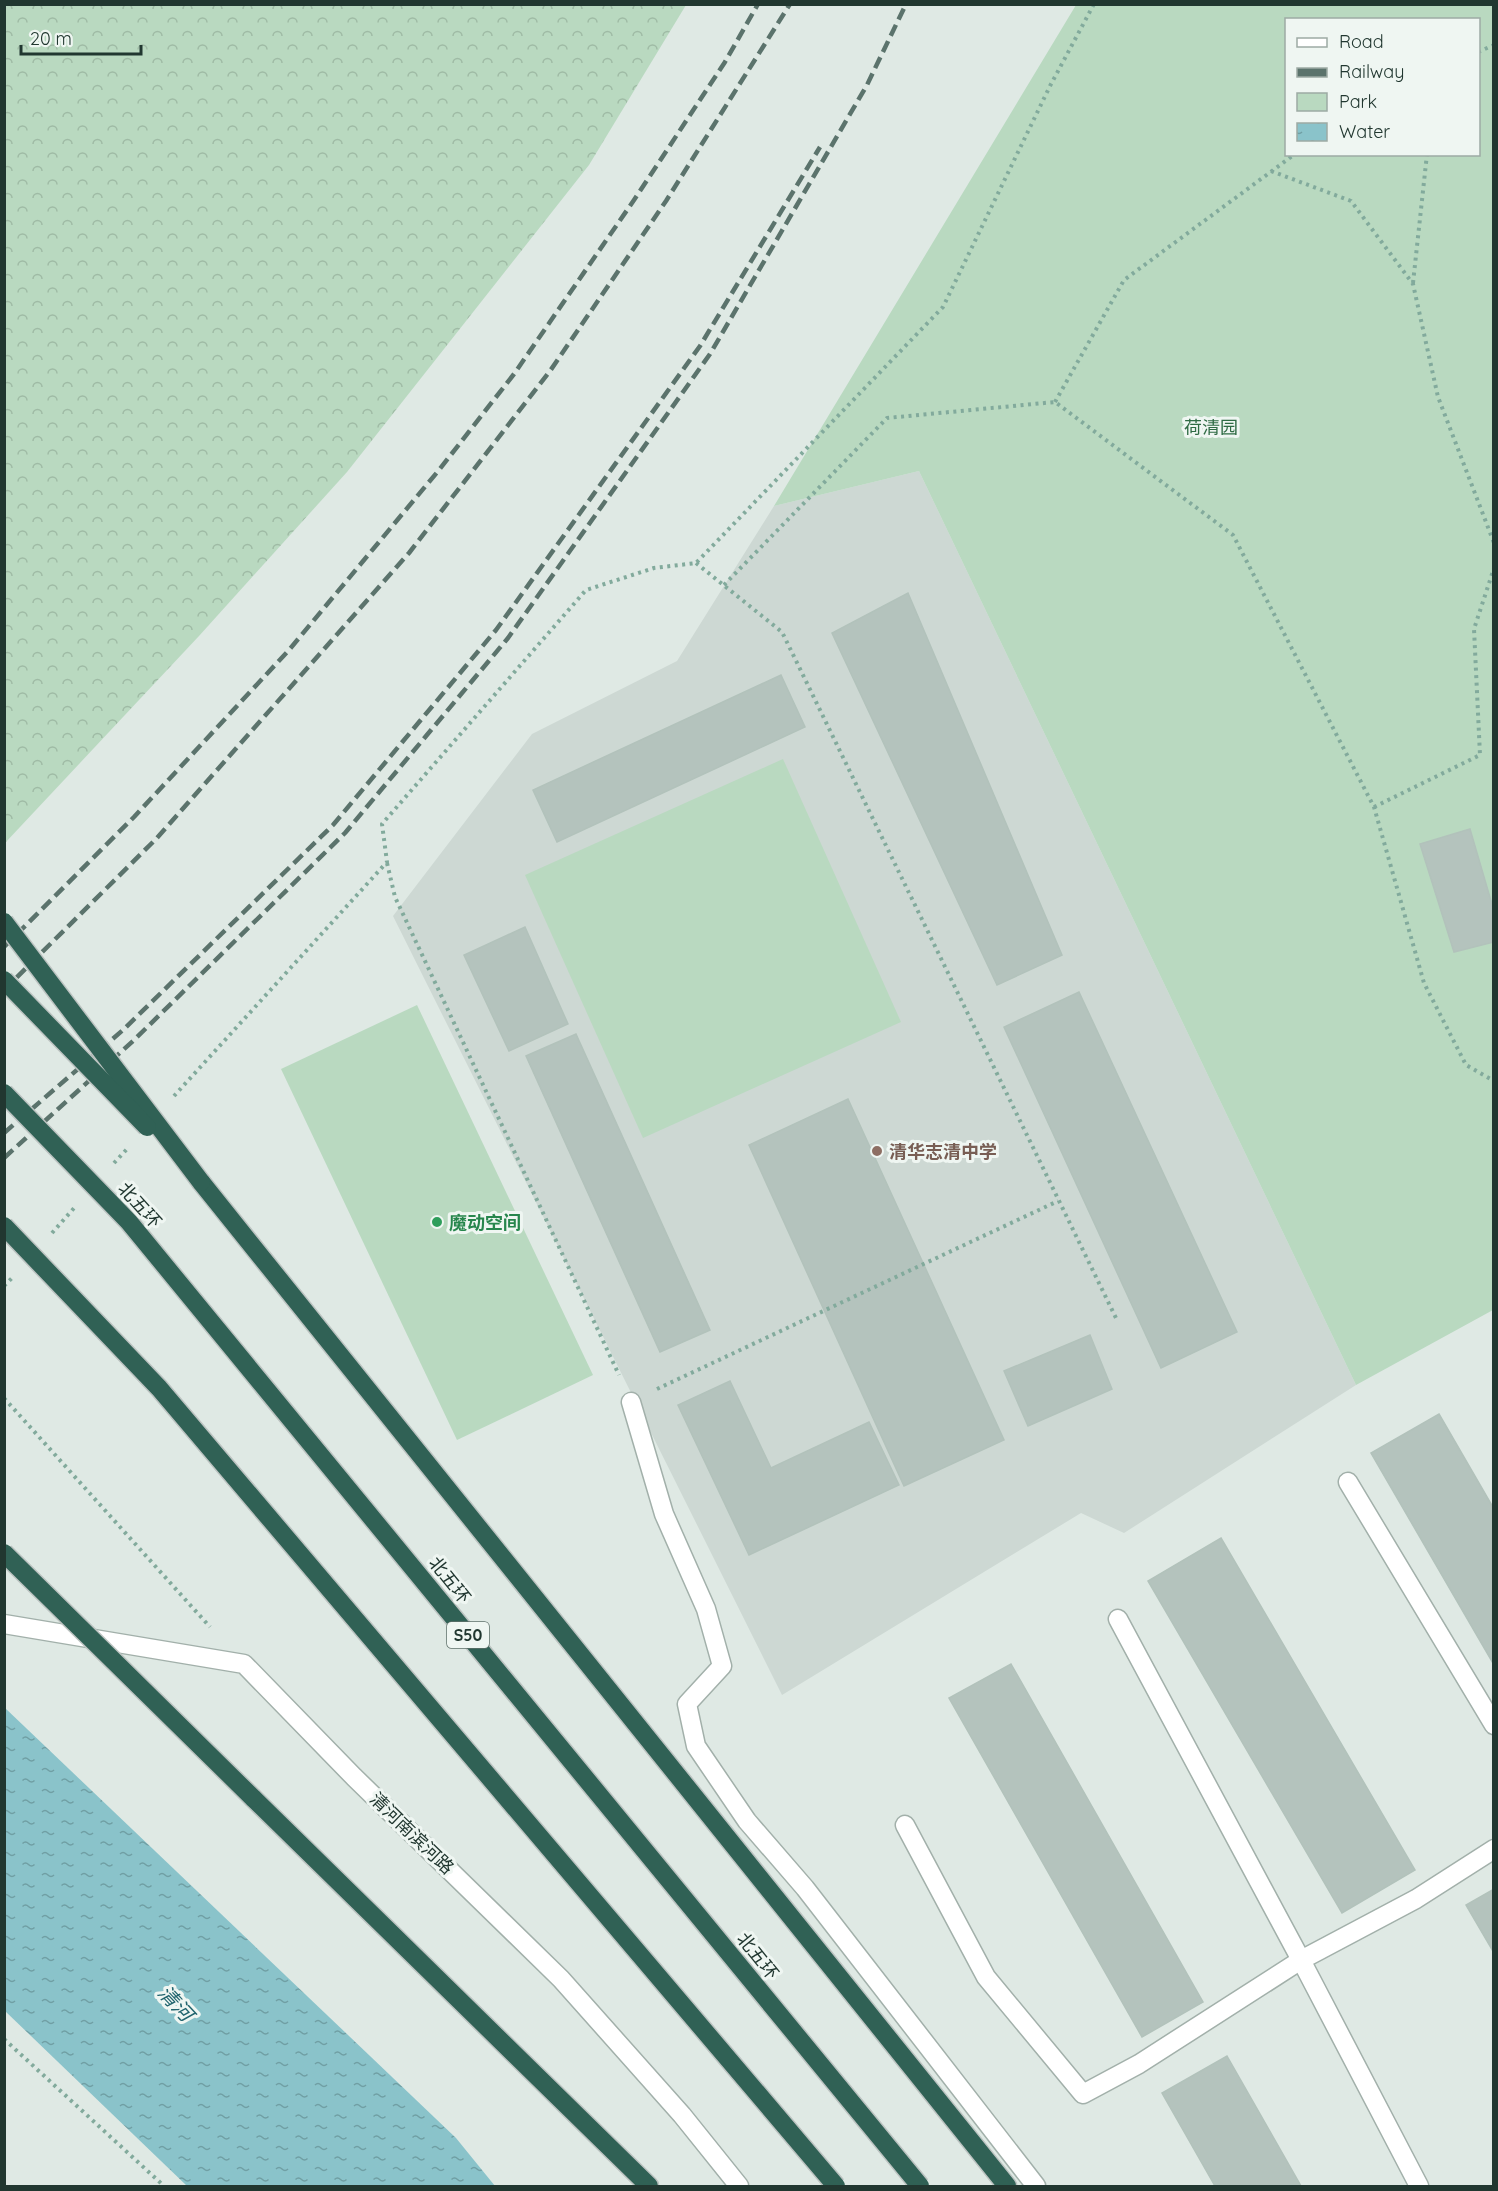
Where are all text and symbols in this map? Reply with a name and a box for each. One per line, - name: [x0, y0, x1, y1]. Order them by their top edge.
- scale bar: [21, 18, 141, 56]
- legend: [1285, 18, 1480, 156]
- text: 20 m: [30, 27, 72, 50]
- text: Road: [1339, 30, 1384, 53]
- text: Railway: [1339, 60, 1405, 83]
- text: Park: [1339, 90, 1377, 113]
- text: Water: [1339, 120, 1390, 143]
- park label: 荷清园: [1184, 416, 1238, 439]
- place label: 清华志清中学: [889, 1140, 997, 1163]
- marker: 清华志清中学: [870, 1144, 884, 1158]
- street label: 北五环: [113, 1177, 167, 1233]
- place label: 魔动空间: [449, 1211, 521, 1234]
- marker: 魔动空间: [430, 1215, 444, 1229]
- street label: 北五环: [424, 1552, 476, 1608]
- road number: S50: [447, 1622, 489, 1648]
- street label: 清河南滨河路: [365, 1787, 459, 1879]
- street label: 北五环: [732, 1928, 784, 1984]
- water label: 清河: [153, 1980, 202, 2029]

